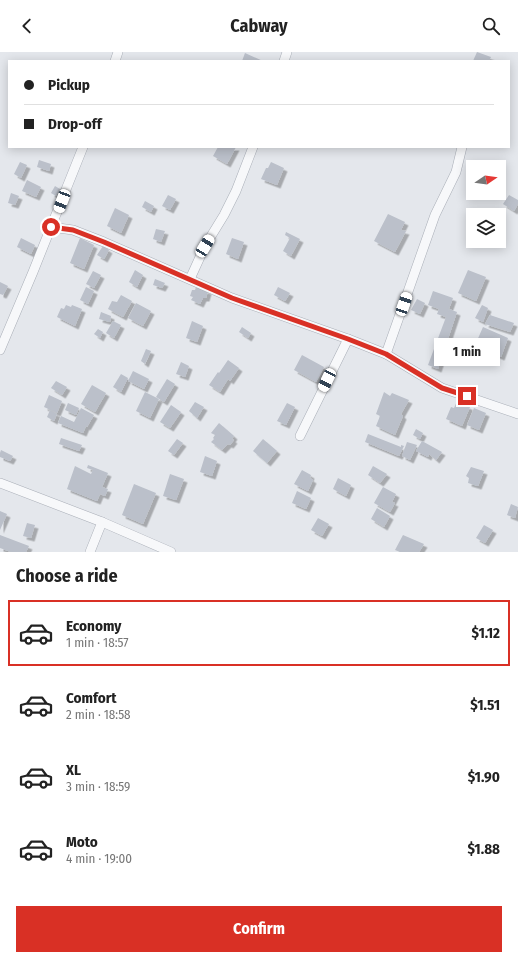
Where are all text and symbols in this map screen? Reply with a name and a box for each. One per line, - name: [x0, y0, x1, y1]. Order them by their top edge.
- icon: back: [16, 15, 38, 37]
- text: Cabway: [230, 15, 288, 37]
- icon: search: [480, 15, 502, 37]
- text: Pickup: [48, 76, 90, 94]
- text: Drop-off: [48, 115, 102, 133]
- north arrow: [466, 160, 506, 200]
- map controls: [466, 160, 506, 248]
- car: [52, 188, 72, 214]
- button: layers: [466, 208, 506, 248]
- route start: [42, 218, 60, 236]
- car: [194, 233, 216, 259]
- car: [394, 291, 414, 317]
- callout: 1 min: [434, 338, 500, 366]
- text: 1 min: [453, 344, 481, 359]
- car: [316, 367, 338, 393]
- route end: [458, 387, 476, 405]
- text: Choose a ride: [16, 565, 118, 587]
- icon: car: [18, 615, 54, 651]
- text: Economy: [66, 617, 121, 635]
- text: $1.12: [471, 624, 500, 642]
- text: 1 min · 18:57: [66, 635, 128, 650]
- icon: car: [18, 687, 54, 723]
- text: Comfort: [66, 689, 117, 707]
- text: $1.51: [470, 696, 500, 714]
- text: 2 min · 18:58: [66, 707, 131, 722]
- icon: car: [18, 759, 54, 795]
- text: XL: [66, 761, 81, 779]
- text: $1.90: [468, 768, 500, 786]
- text: 3 min · 18:59: [66, 779, 130, 794]
- icon: car: [18, 831, 54, 867]
- text: Moto: [66, 833, 98, 851]
- text: $1.88: [467, 840, 500, 858]
- text: 4 min · 19:00: [66, 851, 132, 866]
- button: Confirm: [16, 906, 502, 952]

